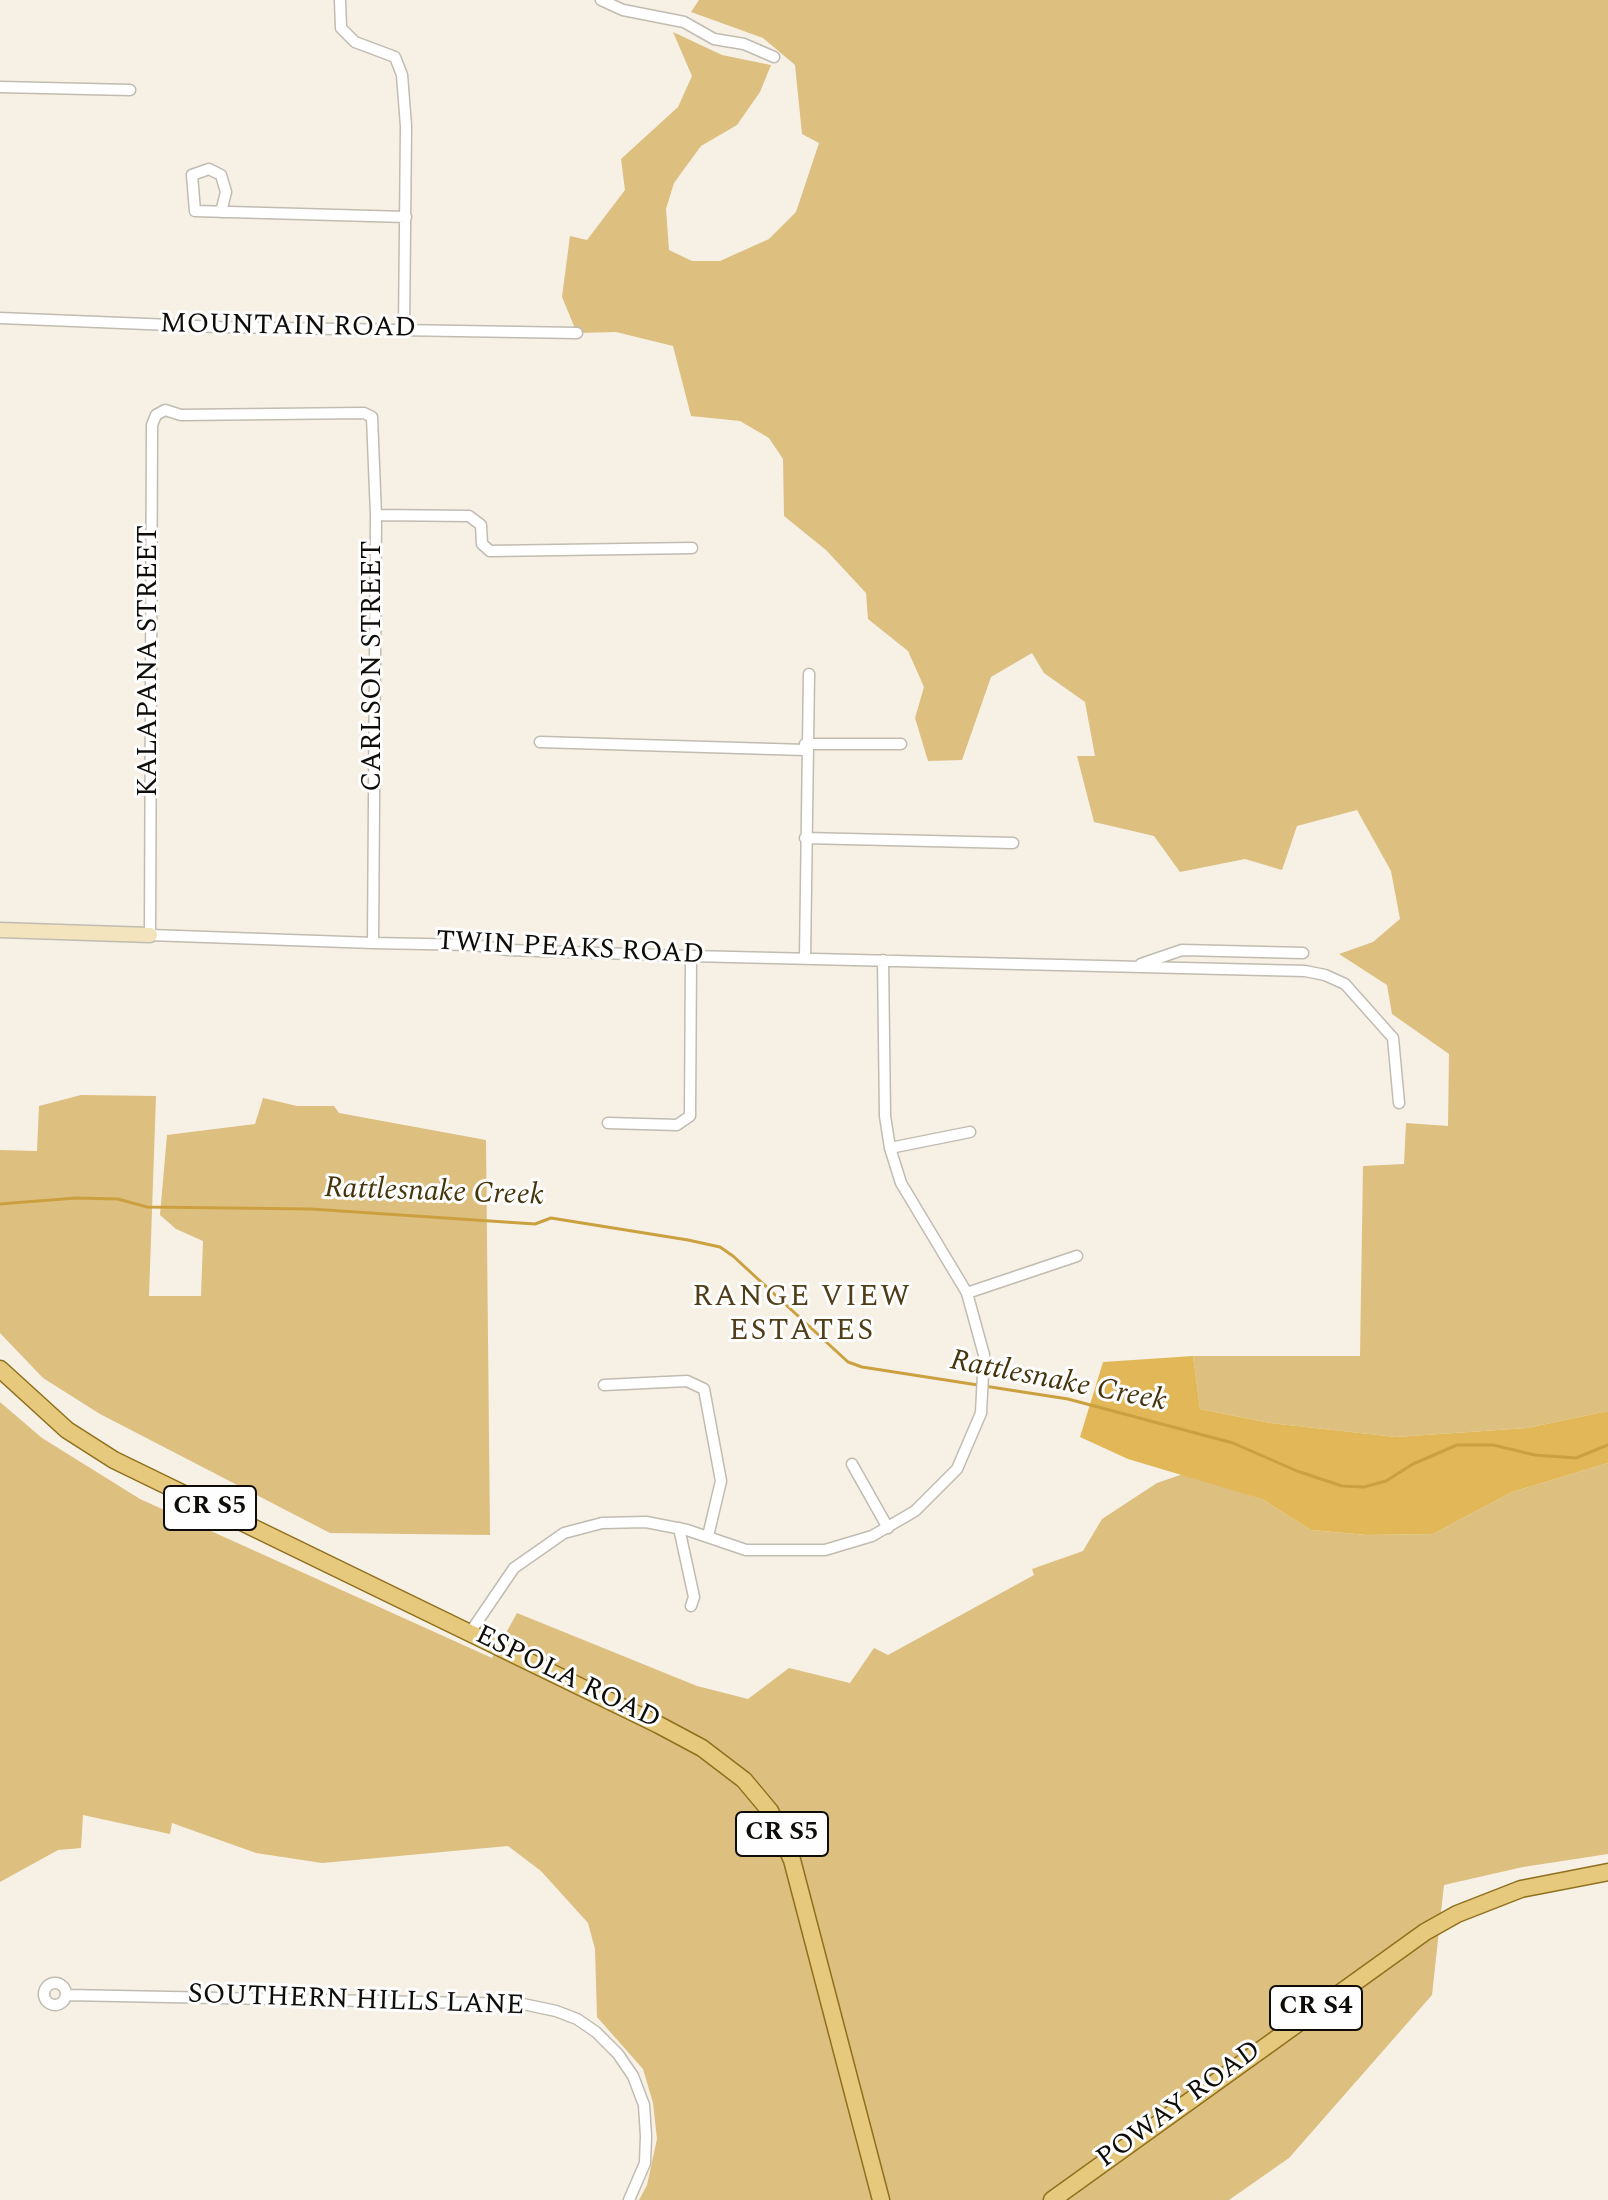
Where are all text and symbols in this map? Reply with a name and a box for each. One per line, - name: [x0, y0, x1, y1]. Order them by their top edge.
- street label: MOUNTAIN ROAD: [160, 309, 416, 347]
- street label: KALAPANA STREET: [134, 525, 168, 797]
- street label: CARLSON STREET: [358, 540, 392, 792]
- street label: TWIN PEAKS ROAD: [435, 926, 705, 974]
- water label: Rattlesnake Creek: [324, 1172, 544, 1216]
- district label: RANGE VIEW ESTATES: [692, 1281, 912, 1352]
- water label: Rattlesnake Creek: [947, 1344, 1169, 1422]
- road number: CR S5: [164, 1486, 256, 1530]
- street label: ESPOLA ROAD: [469, 1620, 665, 1738]
- road number: CR S5: [736, 1812, 828, 1856]
- street label: SOUTHERN HILLS LANE: [187, 1979, 525, 2025]
- road number: CR S4: [1270, 1986, 1362, 2030]
- street label: POWAY ROAD: [1091, 2035, 1269, 2177]

